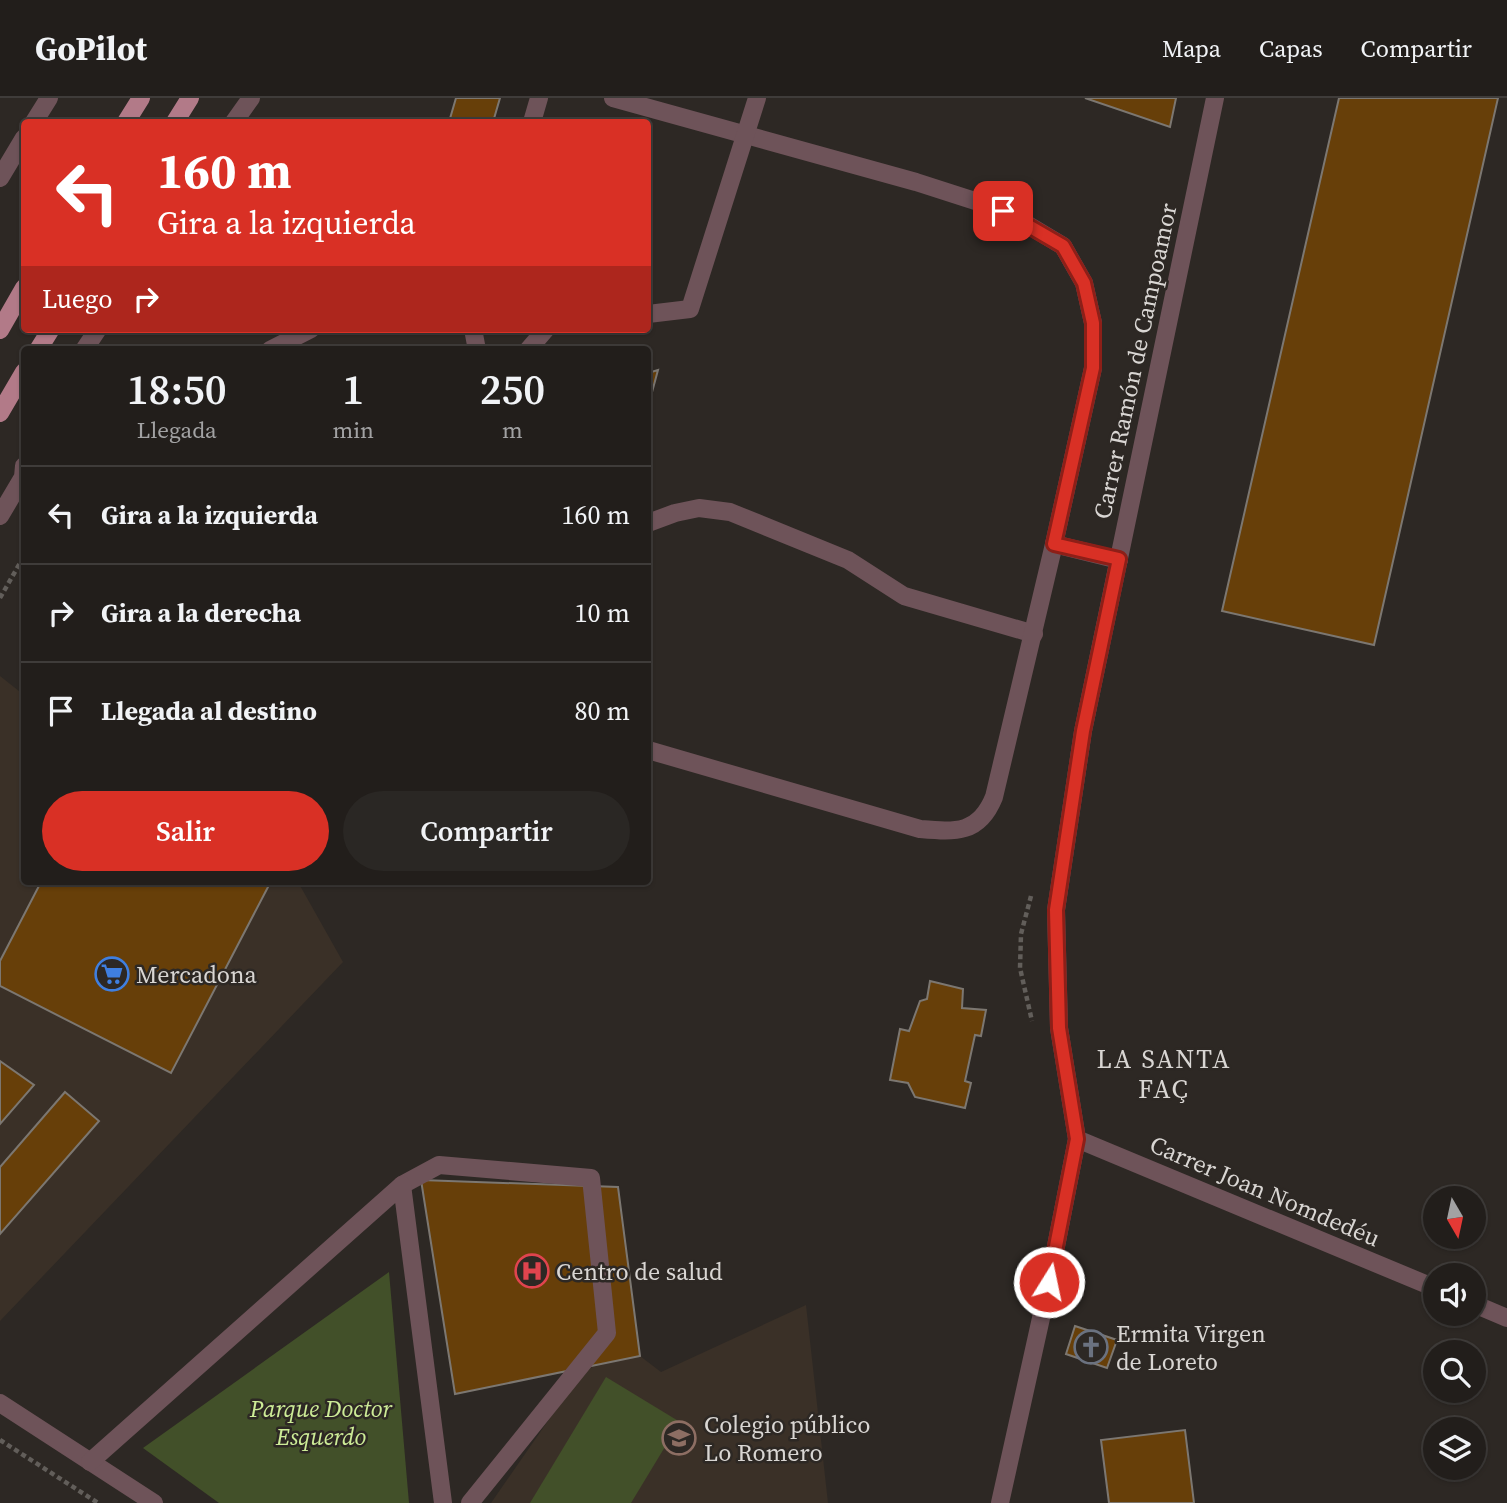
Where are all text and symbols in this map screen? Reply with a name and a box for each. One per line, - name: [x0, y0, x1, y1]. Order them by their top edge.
- text: GoPilot: [35, 26, 147, 71]
- text: Mapa: [1162, 32, 1221, 65]
- text: Capas: [1259, 32, 1323, 65]
- text: Compartir: [1361, 32, 1472, 65]
- text: 160 m: [157, 137, 292, 204]
- icon: left: [42, 147, 133, 238]
- pin: [973, 181, 1033, 241]
- icon: arrive: [984, 192, 1022, 230]
- street label: Carrer Ramón de Campoamor: [1085, 200, 1185, 522]
- text: Gira a la izquierda: [157, 201, 416, 245]
- icon: right: [127, 280, 165, 318]
- text: Luego: [42, 281, 113, 317]
- text: 18:50: [127, 360, 227, 418]
- text: 1: [342, 360, 364, 418]
- text: 250: [480, 360, 545, 418]
- text: Llegada: [137, 414, 217, 446]
- text: min: [332, 414, 374, 446]
- text: m: [502, 414, 523, 446]
- icon: left: [42, 496, 80, 534]
- text: Gira a la izquierda: [101, 497, 318, 533]
- text: 160 m: [562, 497, 630, 533]
- icon: right: [42, 594, 80, 632]
- text: Gira a la derecha: [101, 595, 301, 631]
- text: 10 m: [575, 595, 630, 631]
- icon: arrive: [42, 692, 80, 730]
- text: Llegada al destino: [101, 693, 317, 729]
- text: 80 m: [575, 693, 630, 729]
- button: Salir: [42, 791, 329, 871]
- button: Compartir: [343, 791, 630, 871]
- supermarket icon: Mercadona: [93, 955, 131, 993]
- place label: Mercadona: [136, 958, 258, 991]
- district label: LA SANTA FAÇ: [1097, 1041, 1231, 1107]
- street label: Carrer Joan Nomdedéu: [1145, 1128, 1385, 1254]
- north arrow: [1423, 1186, 1486, 1250]
- map controls: [1423, 1186, 1486, 1480]
- position arrow: [1012, 1245, 1086, 1319]
- hospital icon: Centro de salud: [513, 1252, 551, 1290]
- place label: Centro de salud: [556, 1255, 723, 1288]
- button: sound: [1423, 1263, 1486, 1326]
- place label: Ermita Virgen de Loreto: [1116, 1317, 1266, 1378]
- church icon: Ermita Virgen de Loreto: [1072, 1328, 1110, 1366]
- button: search: [1423, 1340, 1486, 1403]
- park label: Parque Doctor Esquerdo: [249, 1392, 394, 1453]
- place label: Colegio público Lo Romero: [704, 1408, 870, 1469]
- button: layers: [1423, 1417, 1486, 1480]
- school or university icon: Colegio público Lo Romero: [660, 1419, 698, 1457]

